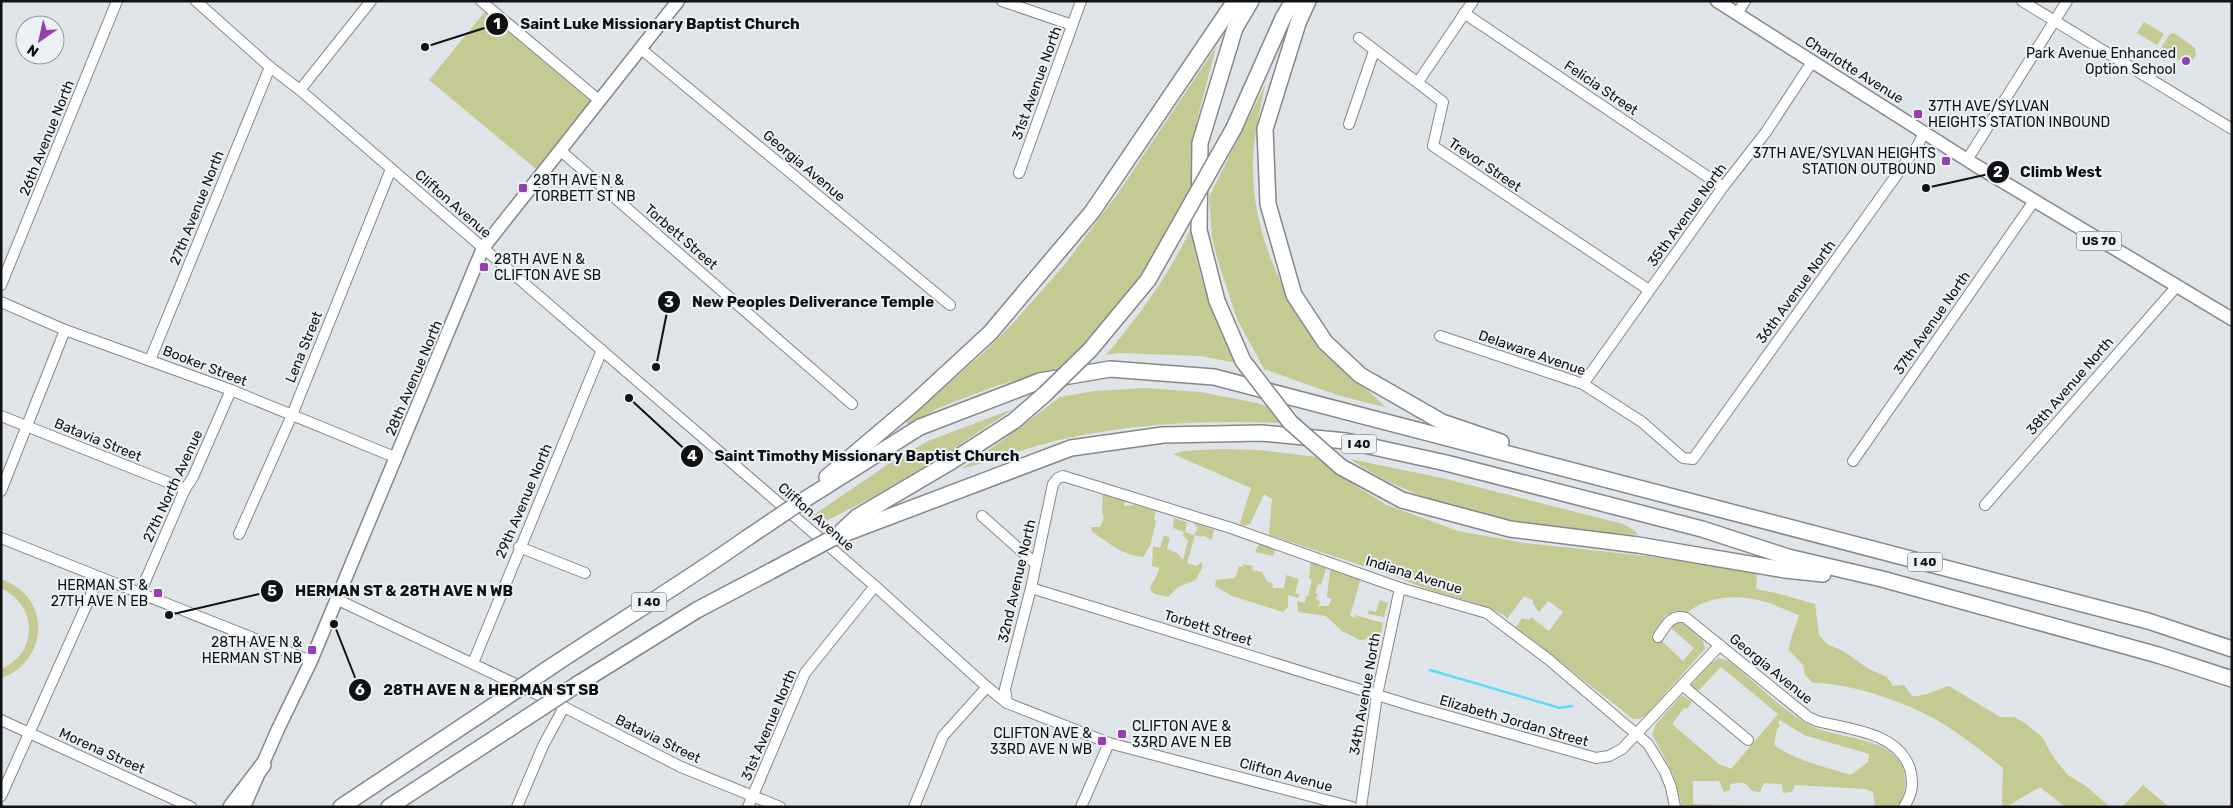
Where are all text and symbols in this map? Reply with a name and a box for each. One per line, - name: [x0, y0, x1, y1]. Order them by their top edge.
- callout: Saint Luke Missionary Baptist Church: [485, 9, 809, 39]
- north arrow: [15, 15, 65, 65]
- text: 1: [493, 15, 501, 33]
- text: Saint Luke Missionary Baptist Church: [520, 15, 800, 33]
- street label: 31st Avenue North: [1009, 24, 1065, 142]
- street label: Charlotte Avenue: [1802, 33, 1907, 107]
- text: N: [24, 40, 42, 60]
- place label: Park Avenue Enhanced Option School: [2026, 45, 2176, 78]
- marker: Park Avenue Enhanced Option School: [2180, 55, 2192, 67]
- street label: Felicia Street: [1561, 57, 1642, 119]
- street label: 26th Avenue North: [16, 78, 78, 198]
- place label: 37TH AVE/SYLVAN HEIGHTS STATION INBOUND: [1928, 98, 2110, 131]
- marker: 37TH AVE/SYLVAN HEIGHTS STATION INBOUND: [1912, 108, 1924, 120]
- street label: Georgia Avenue: [759, 127, 849, 205]
- street label: Trevor Street: [1445, 134, 1525, 196]
- place label: 37TH AVE/SYLVAN HEIGHTS STATION OUTBOUND: [1753, 145, 1936, 178]
- street label: 27th Avenue North: [166, 148, 228, 268]
- marker: 37TH AVE/SYLVAN HEIGHTS STATION OUTBOUND: [1940, 155, 1952, 167]
- callout: Climb West: [1985, 157, 2112, 187]
- street label: 35th Avenue North: [1644, 160, 1730, 270]
- text: 2: [1993, 163, 2003, 181]
- text: Climb West: [2020, 163, 2102, 181]
- street label: Clifton Avenue: [411, 166, 495, 242]
- place label: 28TH AVE N & TORBETT ST NB: [533, 172, 636, 205]
- marker: 28TH AVE N & TORBETT ST NB: [517, 182, 529, 194]
- street label: Torbett Street: [641, 201, 721, 274]
- road number: US 70: [2076, 232, 2122, 250]
- street label: 36th Avenue North: [1753, 237, 1839, 347]
- place label: 28TH AVE N & CLIFTON AVE SB: [494, 251, 601, 284]
- marker: 28TH AVE N & CLIFTON AVE SB: [478, 261, 490, 273]
- street label: 37th Avenue North: [1890, 268, 1974, 378]
- callout: New Peoples Deliverance Temple: [657, 287, 944, 317]
- text: 3: [664, 293, 674, 311]
- text: New Peoples Deliverance Temple: [692, 293, 934, 311]
- street label: Lena Street: [282, 308, 326, 385]
- street label: 28th Avenue North: [382, 318, 446, 438]
- street label: Delaware Avenue: [1476, 327, 1588, 379]
- street label: 38th Avenue North: [2023, 334, 2117, 438]
- street label: Booker Street: [160, 342, 250, 390]
- street label: Batavia Street: [52, 415, 145, 465]
- street label: 27th North Avenue: [140, 427, 207, 545]
- road number: I 40: [1342, 434, 1376, 454]
- street label: 29th Avenue North: [492, 441, 556, 561]
- callout: Saint Timothy Missionary Baptist Church: [679, 441, 1030, 471]
- text: 4: [687, 447, 697, 465]
- text: Saint Timothy Missionary Baptist Church: [715, 447, 1019, 465]
- street label: Clifton Avenue: [774, 479, 858, 555]
- street label: 32nd Avenue North: [995, 518, 1039, 644]
- street label: Indiana Avenue: [1364, 552, 1464, 598]
- road number: I 40: [1908, 552, 1942, 572]
- callout: HERMAN ST & 28TH AVE N WB: [260, 576, 524, 606]
- place label: HERMAN ST & 27TH AVE N EB: [51, 577, 148, 610]
- text: 5: [267, 582, 277, 600]
- text: HERMAN ST & 28TH AVE N WB: [295, 582, 513, 600]
- marker: HERMAN ST & 27TH AVE N EB: [152, 587, 164, 599]
- road number: I 40: [632, 592, 666, 612]
- street label: Torbett Street: [1162, 607, 1255, 650]
- street label: Georgia Avenue: [1726, 630, 1816, 708]
- street label: 34th Avenue North: [1346, 632, 1384, 756]
- place label: 28TH AVE N & HERMAN ST NB: [202, 634, 302, 667]
- marker: 28TH AVE N & HERMAN ST NB: [306, 644, 318, 656]
- street label: 31st Avenue North: [738, 667, 800, 783]
- callout: 28TH AVE N & HERMAN ST SB: [348, 675, 609, 705]
- text: 6: [355, 681, 365, 699]
- text: 28TH AVE N & HERMAN ST SB: [383, 681, 599, 699]
- street label: Elizabeth Jordan Street: [1438, 692, 1591, 751]
- street label: Batavia Street: [613, 711, 704, 767]
- place label: CLIFTON AVE & 33RD AVE N EB: [1132, 718, 1231, 751]
- street label: Morena Street: [56, 724, 148, 778]
- place label: CLIFTON AVE & 33RD AVE N WB: [990, 725, 1092, 758]
- marker: CLIFTON AVE & 33RD AVE N EB: [1116, 728, 1128, 740]
- marker: CLIFTON AVE & 33RD AVE N WB: [1096, 735, 1108, 747]
- street label: Clifton Avenue: [1238, 754, 1335, 796]

